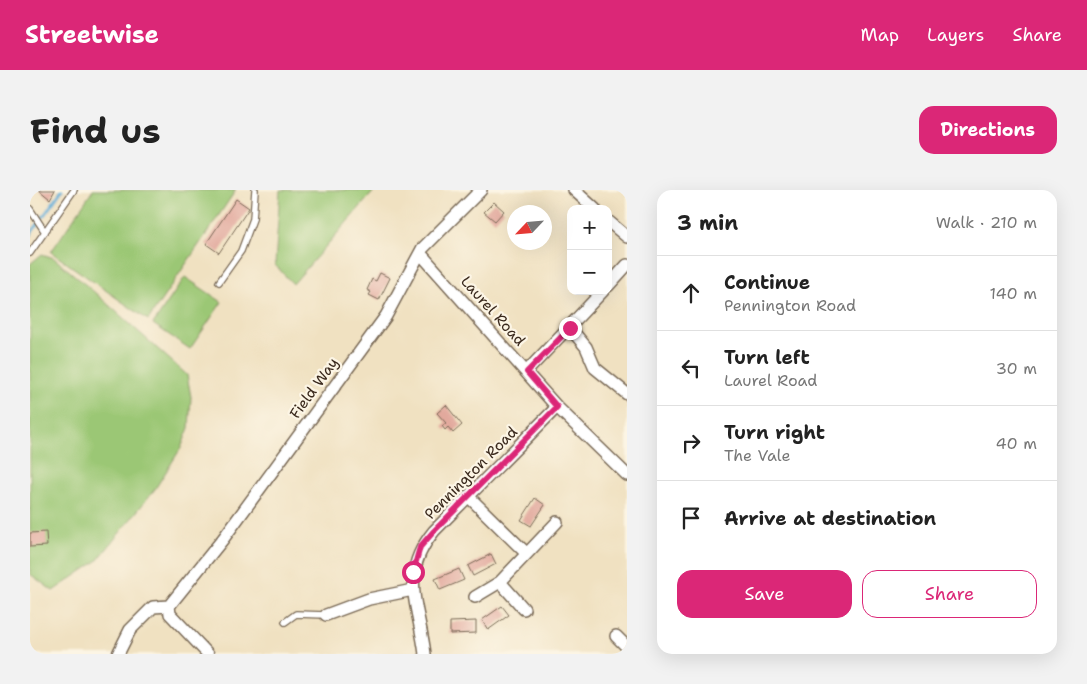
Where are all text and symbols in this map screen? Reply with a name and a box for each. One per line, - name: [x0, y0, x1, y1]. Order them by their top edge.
- text: Streetwise: [25, 19, 159, 51]
- text: Map: [861, 23, 899, 47]
- text: Layers: [927, 23, 984, 47]
- text: Share: [1012, 23, 1062, 47]
- button: Directions: [919, 106, 1057, 154]
- text: Find us: [30, 107, 161, 154]
- north arrow: [507, 205, 552, 250]
- map controls: [567, 205, 612, 295]
- button: +: [567, 205, 612, 250]
- text: 3 min: [677, 209, 738, 237]
- text: Walk · 210 m: [936, 212, 1037, 233]
- button: −: [567, 250, 612, 295]
- text: Continue: [724, 270, 810, 295]
- street label: Laurel Road: [456, 272, 530, 351]
- icon: ahead: [677, 279, 705, 307]
- text: 140 m: [990, 283, 1037, 304]
- text: Pennington Road: [724, 295, 856, 316]
- route end: [559, 317, 582, 340]
- text: Turn left: [724, 345, 810, 370]
- street label: Field Way: [285, 353, 343, 423]
- icon: left: [677, 354, 705, 382]
- text: 30 m: [996, 358, 1037, 379]
- text: Laurel Road: [724, 370, 818, 391]
- text: Turn right: [724, 420, 825, 445]
- street label: Pennington Road: [420, 422, 522, 524]
- icon: right: [677, 429, 705, 457]
- text: 40 m: [995, 433, 1037, 454]
- text: The Vale: [724, 445, 791, 466]
- icon: arrive: [677, 504, 705, 532]
- text: Arrive at destination: [724, 506, 936, 531]
- route start: [402, 561, 425, 584]
- button: Save: [677, 570, 852, 618]
- button: Share: [862, 570, 1037, 618]

